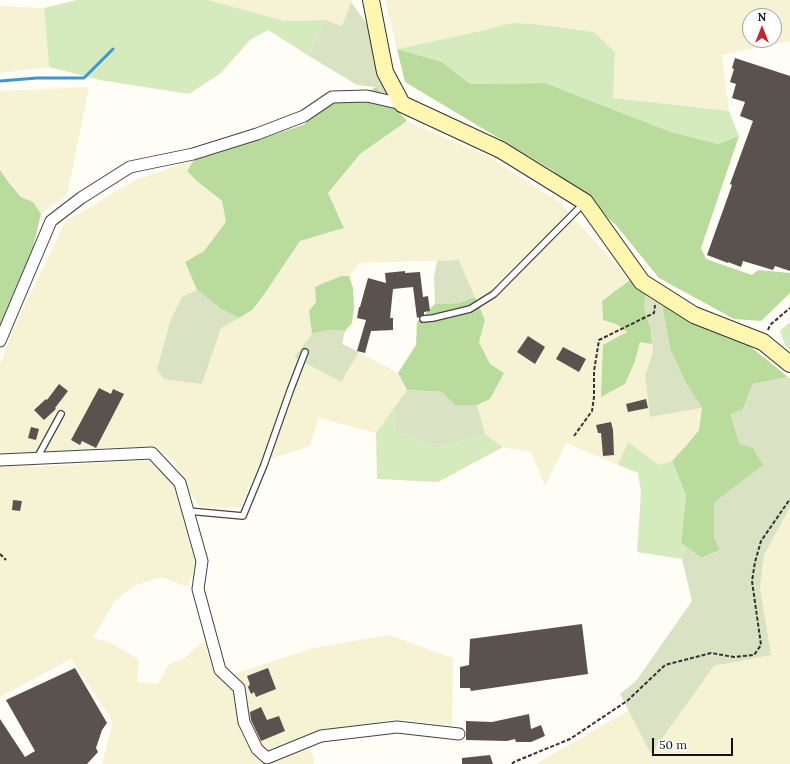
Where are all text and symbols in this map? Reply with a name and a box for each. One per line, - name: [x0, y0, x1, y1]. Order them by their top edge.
- north arrow: [742, 8, 782, 48]
- text: N: [758, 10, 766, 24]
- scale bar: [654, 730, 735, 756]
- text: 50 m: [659, 737, 687, 752]

